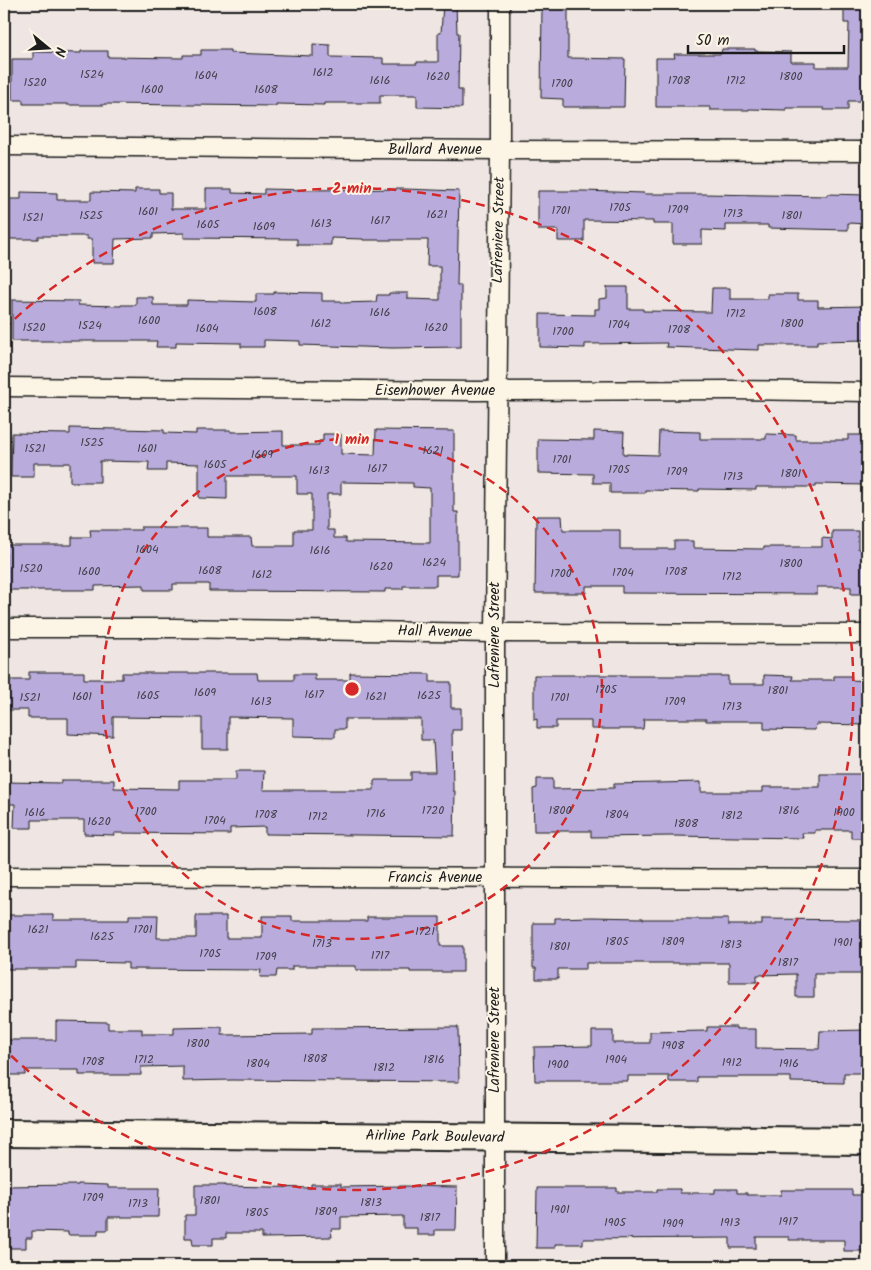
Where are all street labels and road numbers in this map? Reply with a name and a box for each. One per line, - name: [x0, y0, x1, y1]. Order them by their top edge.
- street label: Bullard Avenue: [388, 138, 482, 162]
- street label: Lafreniere Street: [486, 176, 512, 284]
- street label: Eisenhower Avenue: [375, 379, 495, 403]
- street label: Lafreniere Street: [483, 581, 507, 688]
- street label: Hall Avenue: [397, 619, 473, 645]
- street label: Francis Avenue: [388, 866, 483, 890]
- street label: Lafreniere Street: [483, 986, 507, 1093]
- street label: Airline Park Boulevard: [365, 1124, 505, 1150]

